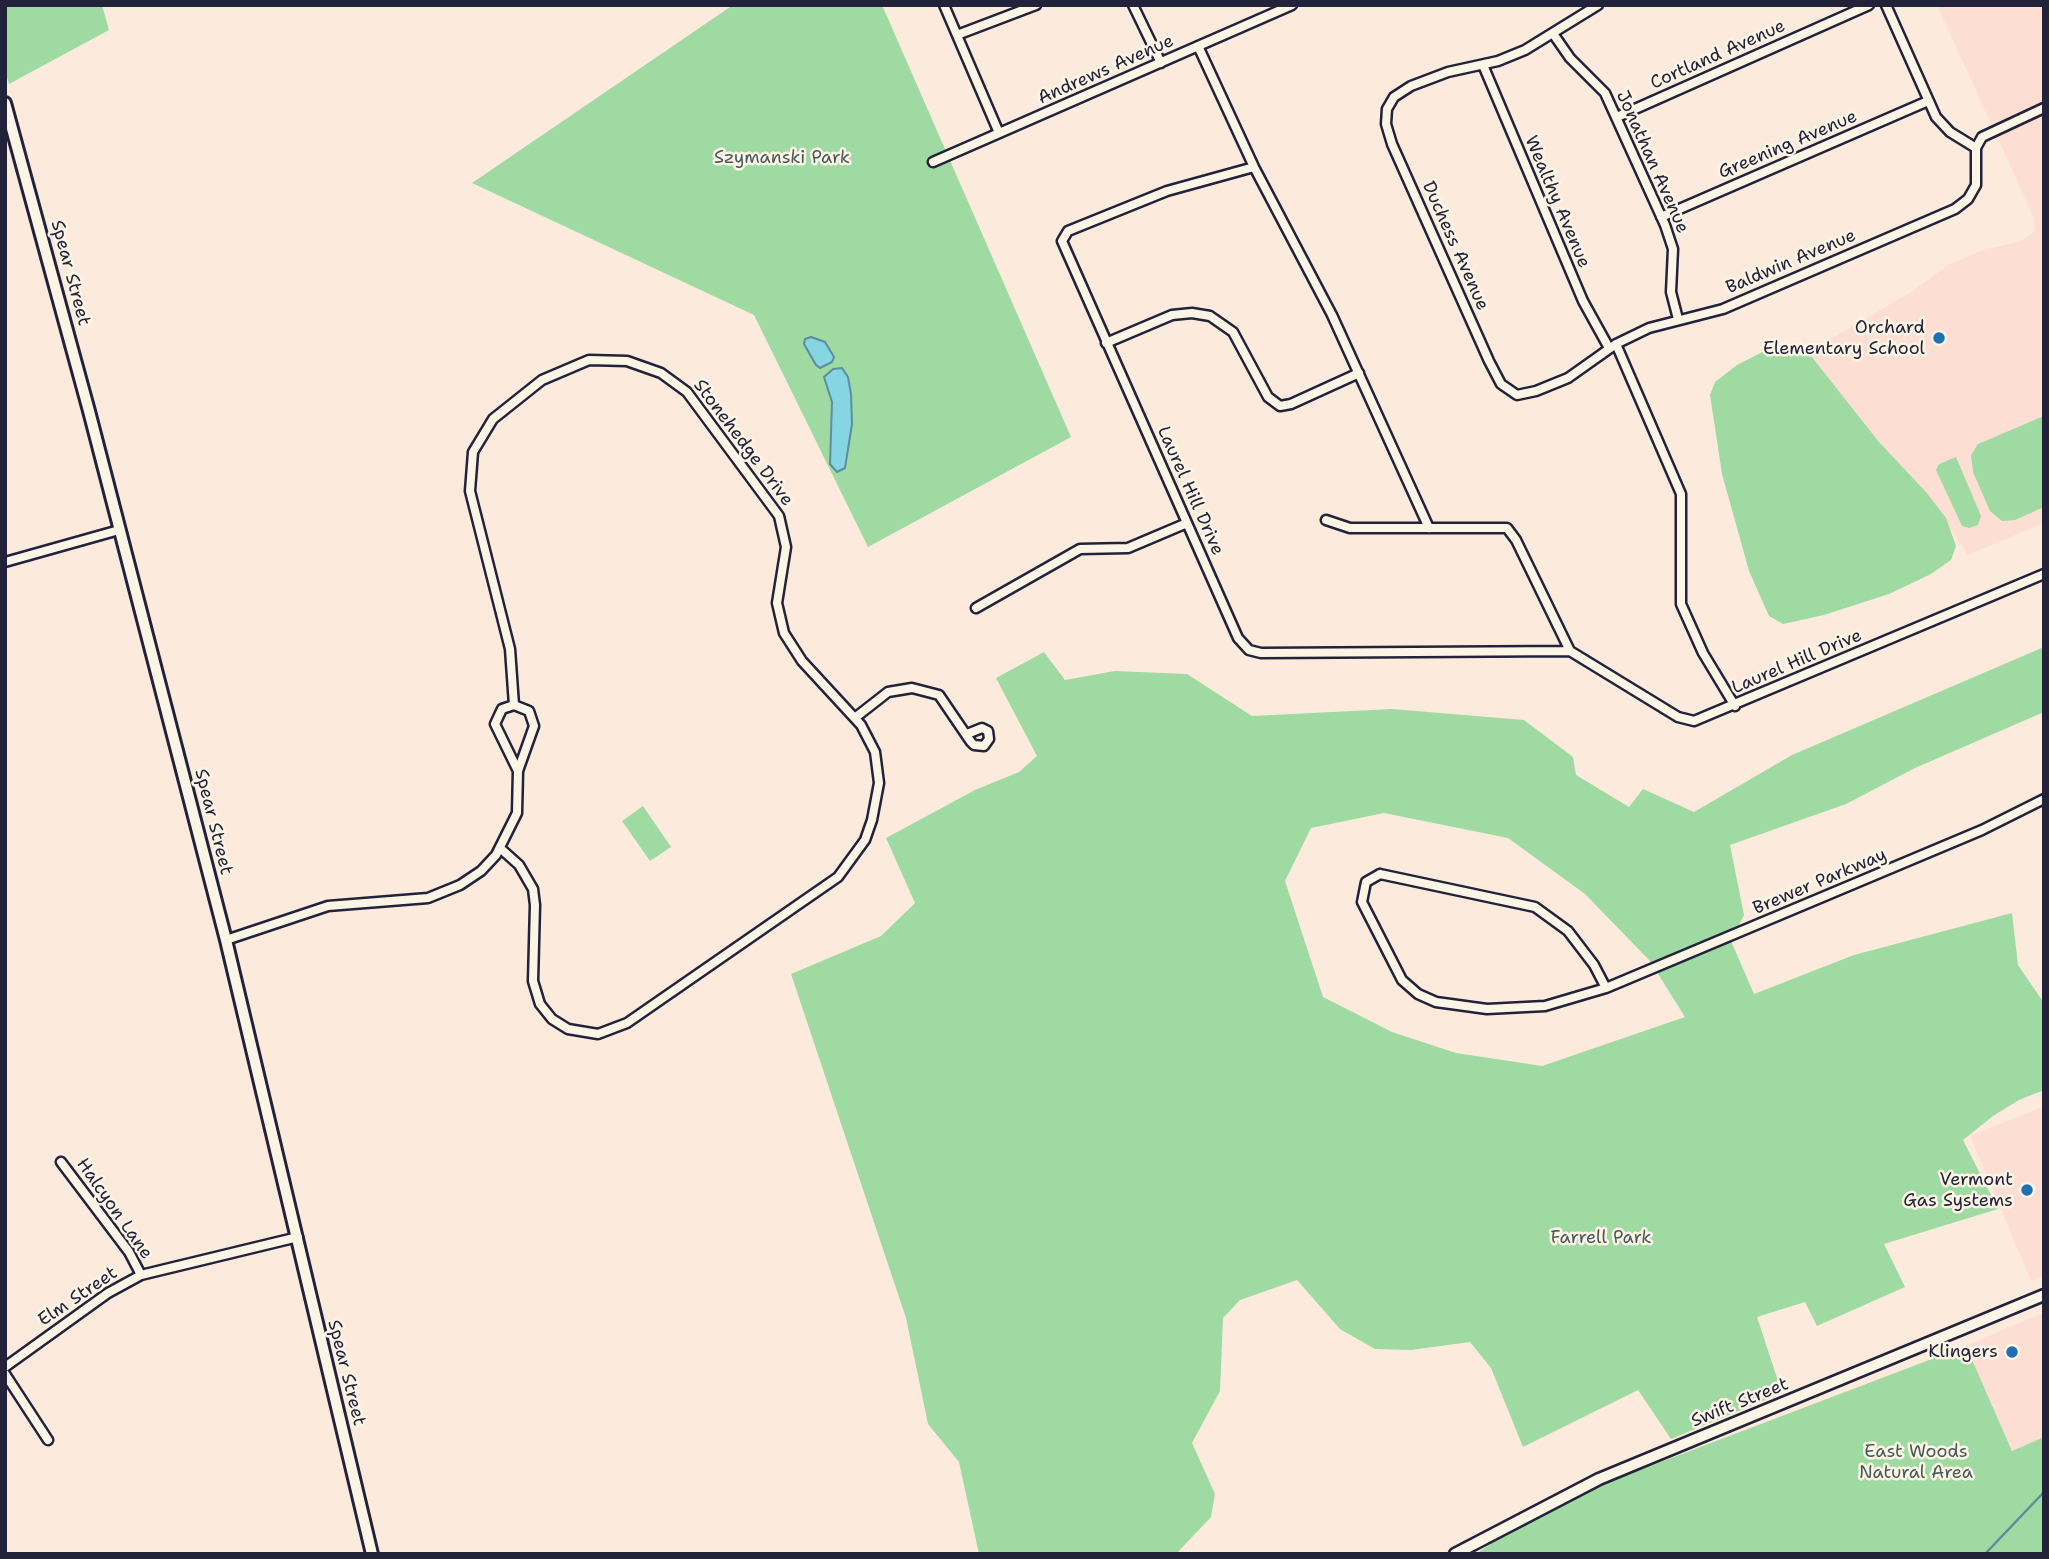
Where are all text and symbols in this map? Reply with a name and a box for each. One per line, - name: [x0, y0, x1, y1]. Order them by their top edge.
- street label: Cortland Avenue: [1647, 16, 1789, 94]
- street label: Andrews Avenue: [1035, 30, 1177, 110]
- street label: Jonathan Avenue: [1611, 87, 1693, 237]
- street label: Greening Avenue: [1716, 106, 1860, 184]
- street label: Wealthy Avenue: [1519, 133, 1595, 271]
- park label: Szymanski Park: [714, 147, 850, 169]
- street label: Duchess Avenue: [1417, 178, 1493, 314]
- street label: Spear Street: [46, 218, 94, 328]
- street label: Baldwin Avenue: [1723, 225, 1859, 299]
- place label: Orchard Elementary School: [1763, 317, 1925, 360]
- marker: Orchard Elementary School: [1931, 330, 1947, 346]
- street label: Stonehedge Drive: [688, 376, 798, 510]
- street label: Laurel Hill Drive: [1152, 423, 1228, 559]
- street label: Laurel Hill Drive: [1729, 625, 1865, 699]
- street label: Spear Street: [189, 767, 237, 877]
- street label: Brewer Parkway: [1750, 844, 1890, 920]
- street label: Halcyon Lane: [71, 1154, 157, 1264]
- place label: Vermont Gas Systems: [1903, 1169, 2013, 1212]
- marker: Vermont Gas Systems: [2019, 1182, 2035, 1198]
- park label: Farrell Park: [1550, 1227, 1652, 1249]
- street label: Elm Street: [34, 1263, 122, 1331]
- street label: Spear Street: [322, 1318, 370, 1428]
- place label: Klingers: [1928, 1341, 1998, 1363]
- marker: Klingers: [2004, 1344, 2020, 1360]
- street label: Swift Street: [1688, 1374, 1792, 1432]
- park label: East Woods Natural Area: [1859, 1441, 1973, 1484]

